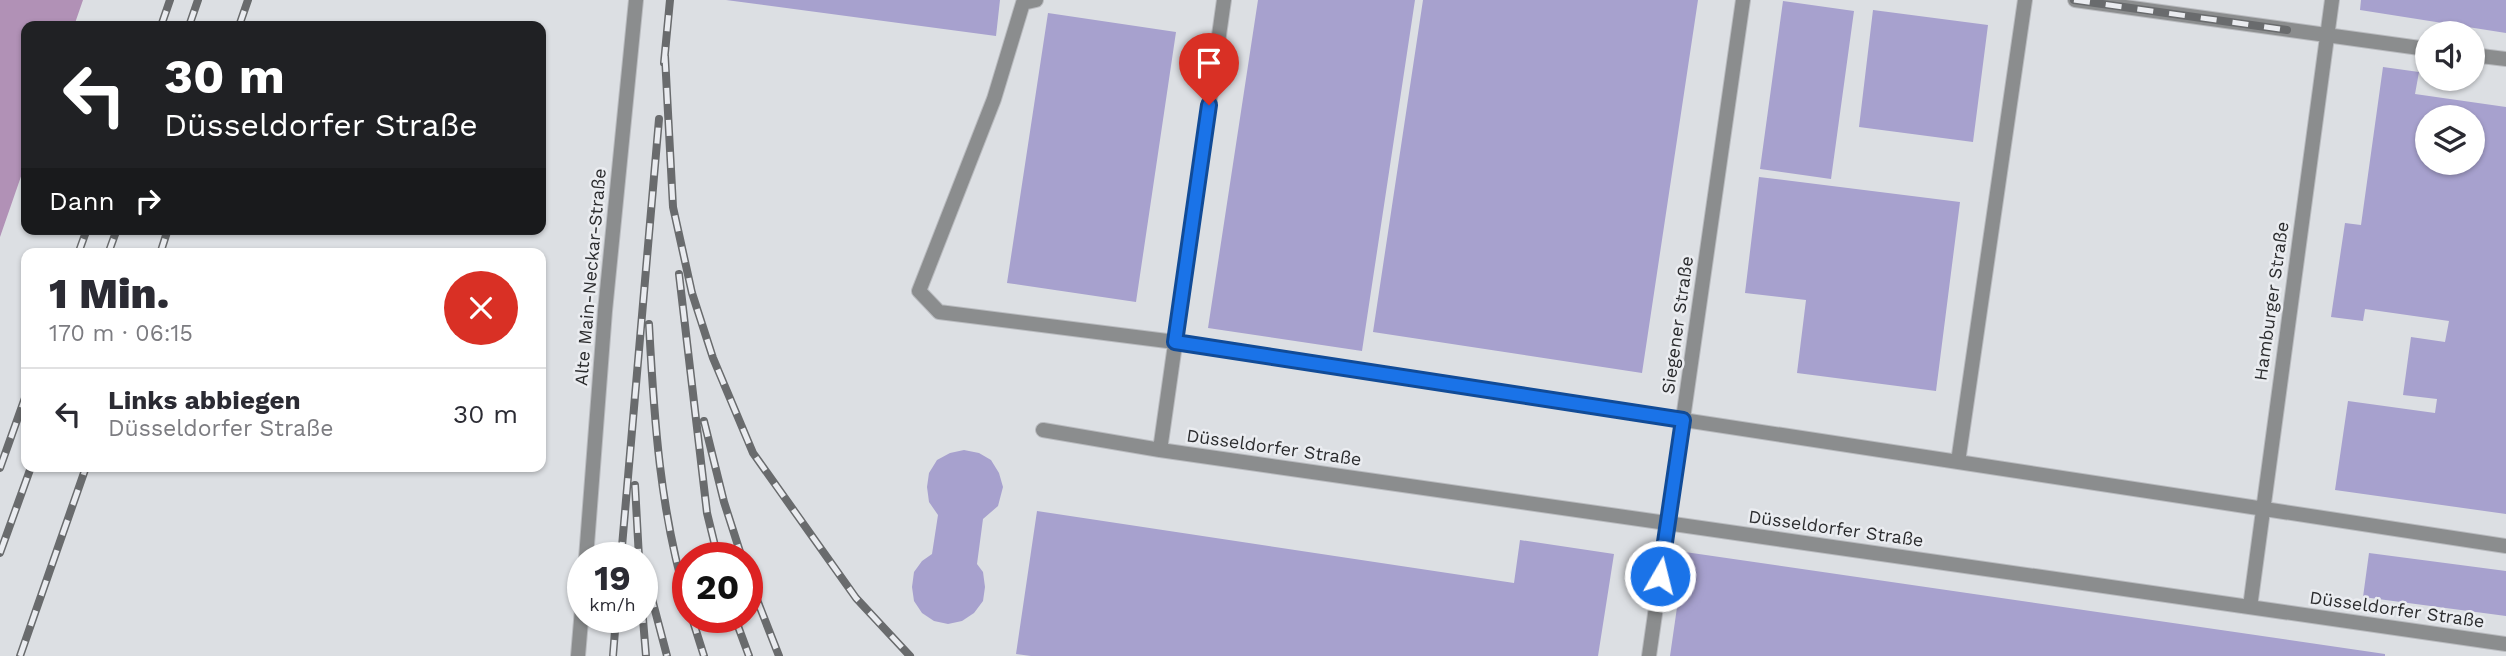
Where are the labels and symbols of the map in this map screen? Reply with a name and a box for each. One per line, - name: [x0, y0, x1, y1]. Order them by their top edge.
- pin: [1179, 33, 1239, 105]
- street label: Alte Main-Neckar-Straße: [570, 167, 610, 387]
- street label: Hamburger Straße: [2249, 220, 2293, 382]
- street label: Siegener Straße: [1657, 255, 1697, 395]
- street label: Düsseldorfer Straße: [1185, 424, 1363, 470]
- street label: Düsseldorfer Straße: [1747, 505, 1925, 551]
- position arrow: [1623, 539, 1697, 613]
- speed limit sign: 20: [672, 542, 763, 633]
- street label: Düsseldorfer Straße: [2308, 586, 2486, 632]

